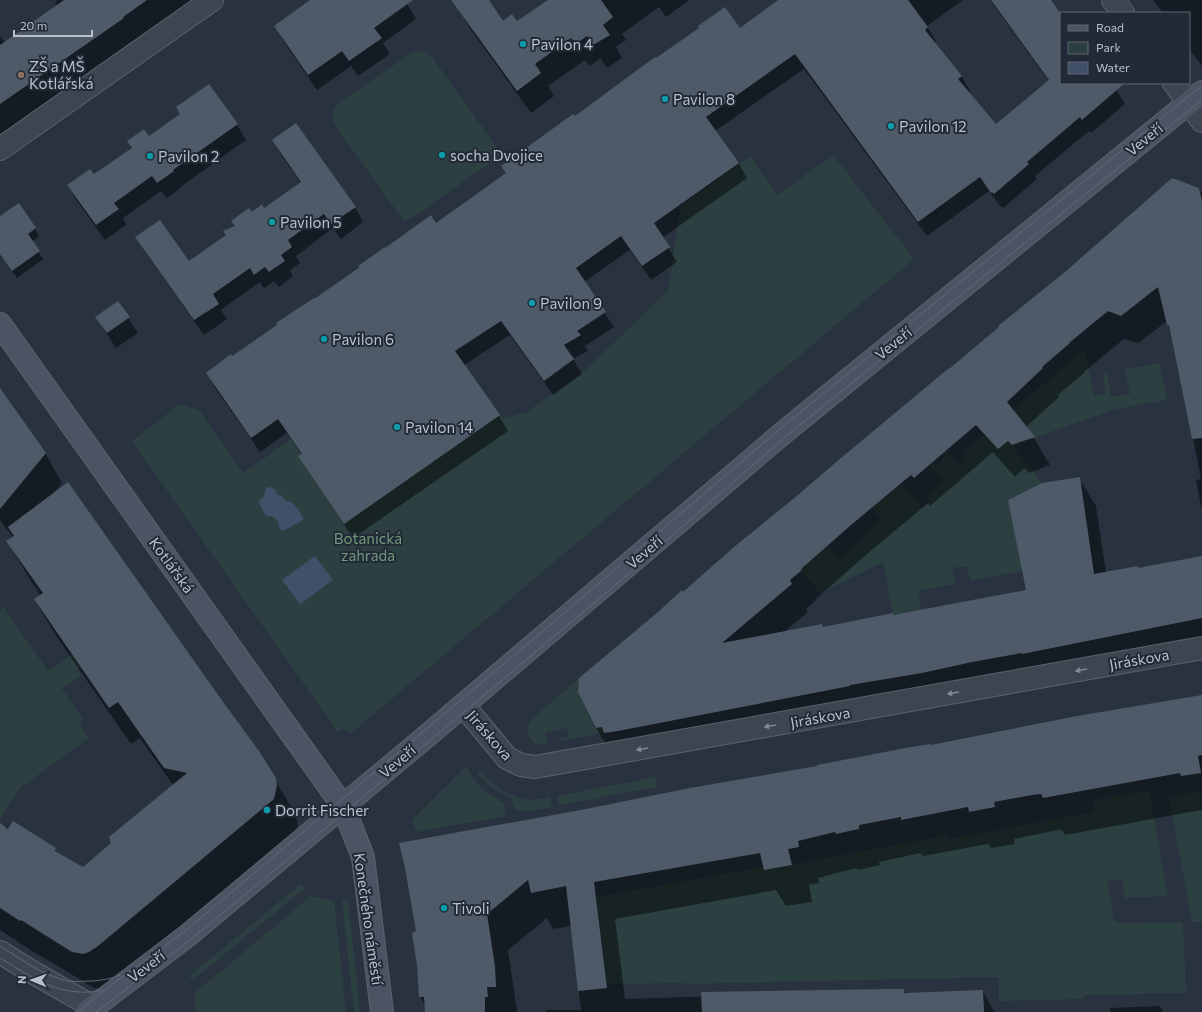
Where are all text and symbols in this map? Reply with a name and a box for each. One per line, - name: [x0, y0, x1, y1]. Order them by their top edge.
- scale bar: [14, 12, 92, 38]
- legend: [1060, 12, 1190, 84]
- text: 20 m: [20, 18, 47, 32]
- text: Road: [1096, 20, 1124, 34]
- place label: Pavilon 4: [531, 35, 593, 53]
- marker: Pavilon 4: [518, 39, 528, 49]
- text: Park: [1096, 40, 1122, 54]
- place label: ZŠ a MŠ Kotlářská: [29, 56, 94, 92]
- text: Water: [1096, 60, 1130, 74]
- marker: ZŠ a MŠ Kotlářská: [16, 70, 26, 80]
- place label: Pavilon 8: [673, 90, 735, 108]
- marker: Pavilon 8: [660, 94, 670, 104]
- place label: Pavilon 12: [899, 117, 967, 135]
- street label: Veveří: [1122, 118, 1167, 159]
- marker: Pavilon 12: [886, 121, 896, 131]
- place label: socha Dvojice: [450, 146, 543, 164]
- place label: Pavilon 2: [158, 147, 219, 165]
- marker: socha Dvojice: [437, 150, 447, 160]
- marker: Pavilon 2: [145, 151, 155, 161]
- place label: Pavilon 5: [280, 213, 342, 231]
- marker: Pavilon 5: [267, 217, 277, 227]
- place label: Pavilon 9: [540, 294, 602, 312]
- marker: Pavilon 9: [527, 298, 537, 308]
- street label: Veveří: [871, 322, 916, 363]
- place label: Pavilon 6: [332, 330, 394, 348]
- marker: Pavilon 6: [319, 334, 329, 344]
- place label: Pavilon 14: [405, 418, 473, 436]
- marker: Pavilon 14: [392, 422, 402, 432]
- park label: Botanická zahrada: [334, 529, 402, 564]
- street label: Veveří: [622, 531, 667, 573]
- street label: Kotlářská: [146, 534, 198, 596]
- street label: Jiráskova: [1108, 645, 1170, 673]
- one-way arrow: [1075, 667, 1087, 673]
- one-way arrow: [947, 690, 959, 696]
- street label: Jiráskova: [789, 703, 851, 731]
- street label: Jiráskova: [463, 706, 517, 764]
- one-way arrow: [764, 723, 776, 729]
- street label: Veveří: [375, 740, 420, 781]
- one-way arrow: [636, 746, 648, 752]
- place label: Dorrit Fischer: [275, 801, 369, 819]
- marker: Dorrit Fischer: [262, 805, 272, 815]
- street label: Konečného náměstí: [351, 852, 387, 987]
- place label: Tivoli: [452, 899, 490, 917]
- marker: Tivoli: [439, 903, 449, 913]
- street label: Veveří: [124, 945, 169, 986]
- north arrow: [12, 960, 52, 1000]
- text: N: [15, 975, 28, 984]

